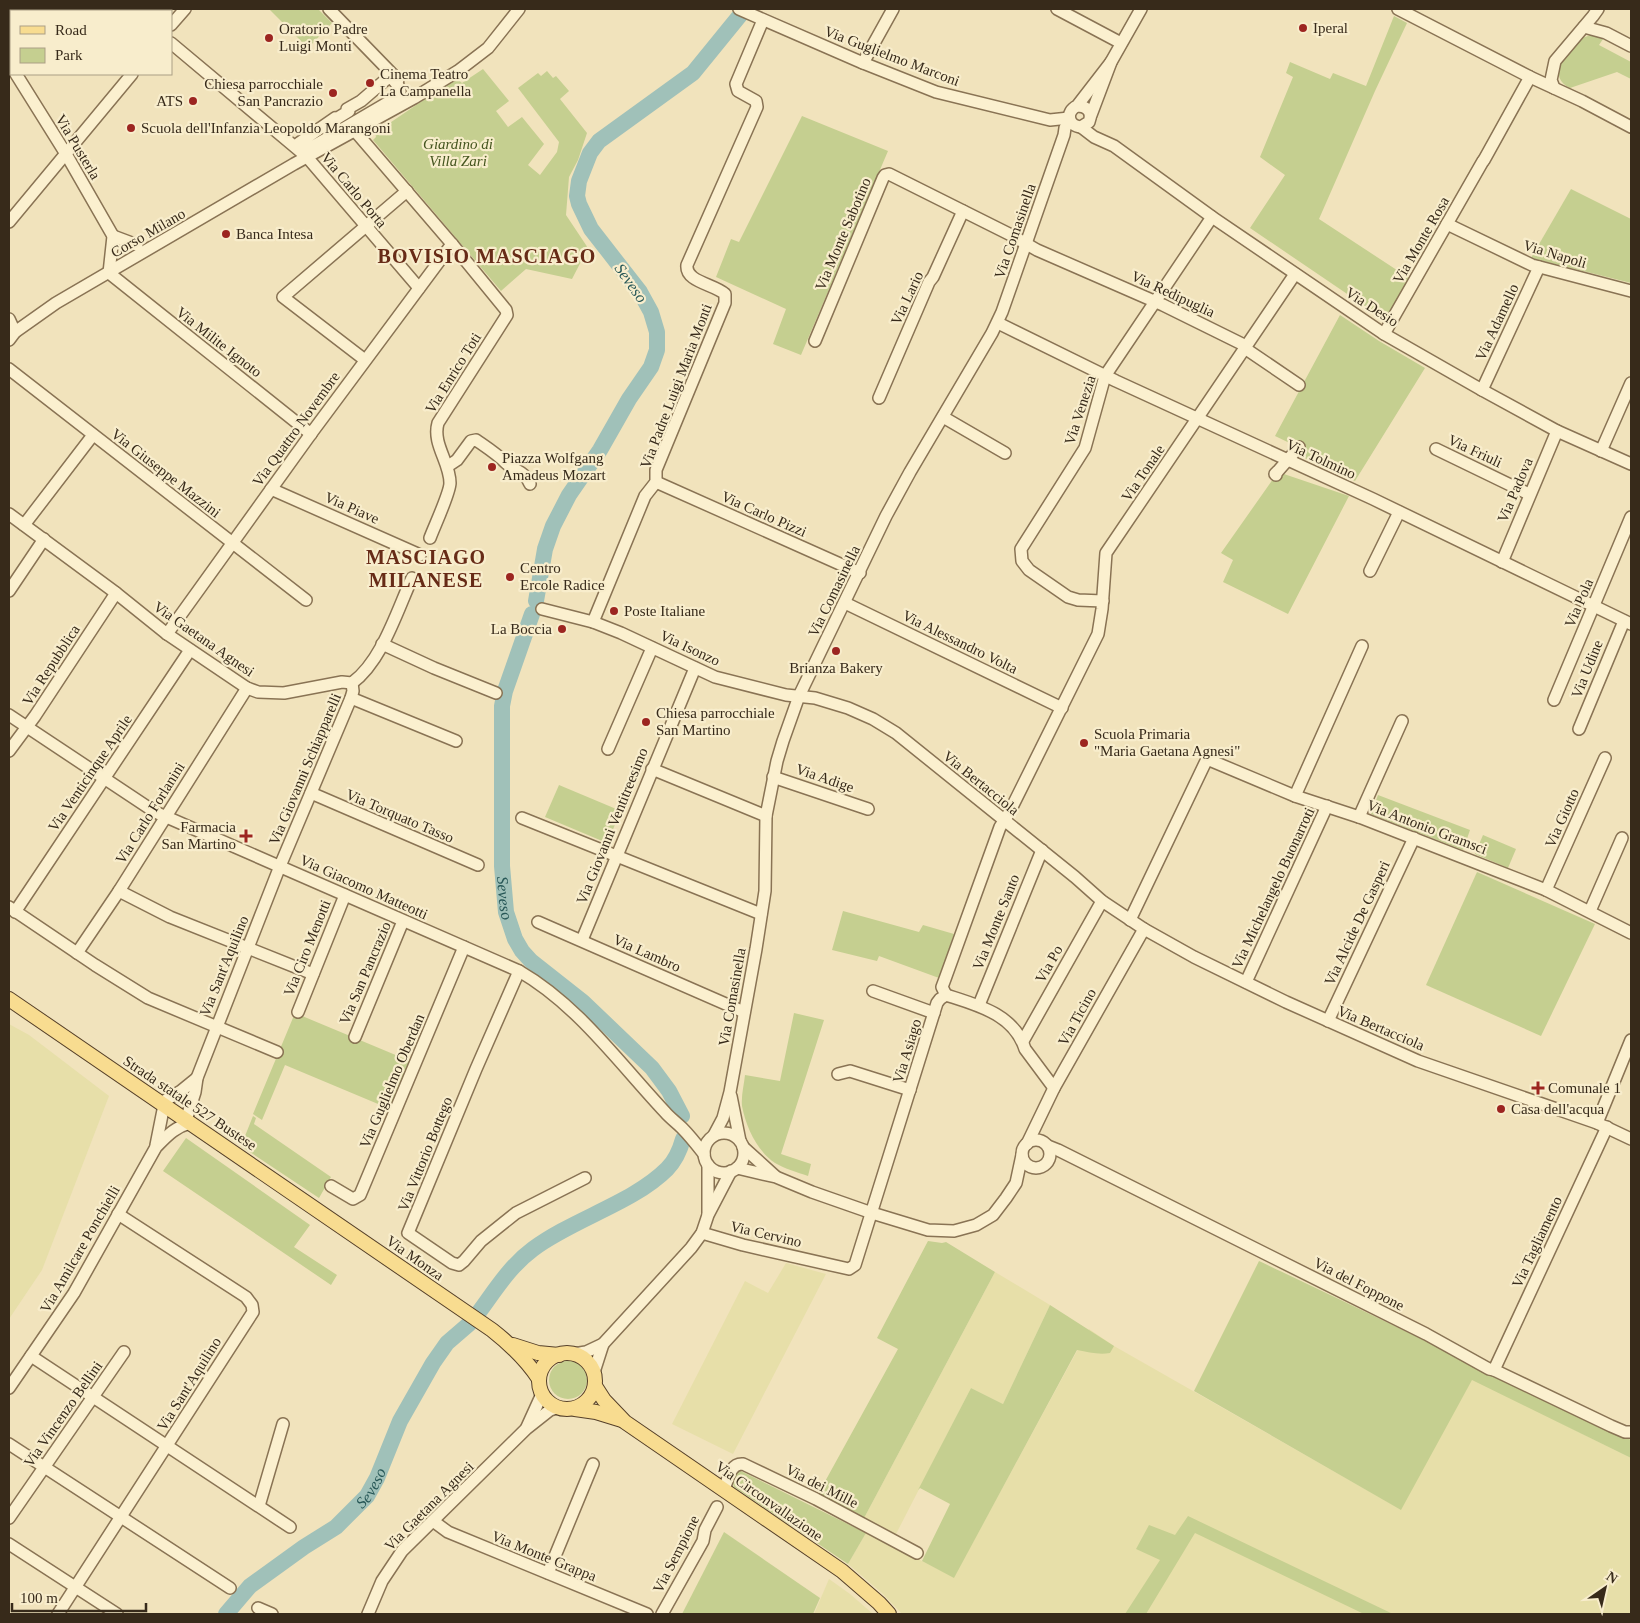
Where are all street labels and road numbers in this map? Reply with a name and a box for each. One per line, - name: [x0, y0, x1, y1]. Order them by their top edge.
- street label: Via Guglielmo Marconi: [822, 23, 962, 89]
- street label: Via Pusterla: [52, 112, 104, 183]
- street label: Via Carlo Porta: [318, 149, 390, 231]
- street label: Via Monte Sabotino: [812, 175, 874, 293]
- street label: Via Comasinella: [991, 181, 1039, 281]
- street label: Via Monte Rosa: [1390, 194, 1452, 286]
- street label: Corso Milano: [108, 205, 188, 261]
- street label: Via Napoli: [1521, 237, 1589, 271]
- street label: Via Redipuglia: [1129, 268, 1218, 320]
- street label: Via Lario: [888, 269, 926, 327]
- street label: Via Adamello: [1472, 281, 1522, 363]
- street label: Via Desio: [1343, 284, 1401, 330]
- street label: Via Padre Luigi Maria Monti: [637, 301, 715, 471]
- street label: Via Milite Ignoto: [173, 304, 265, 380]
- street label: Via Enrico Toti: [422, 330, 484, 416]
- street label: Via Quattro Novembre: [249, 368, 343, 489]
- street label: Via Venezia: [1061, 373, 1099, 447]
- street label: Via Giuseppe Mazzini: [108, 425, 224, 521]
- street label: Via Friuli: [1445, 432, 1505, 470]
- street label: Via Tolmino: [1284, 436, 1358, 482]
- street label: Via Tonale: [1118, 441, 1168, 504]
- street label: Via Padova: [1494, 455, 1536, 525]
- street label: Via Carlo Pizzi: [719, 488, 809, 540]
- street label: Via Piave: [322, 489, 382, 527]
- street label: Via Comasinella: [805, 542, 863, 639]
- street label: Via Pola: [1562, 576, 1596, 630]
- street label: Via Gaetana Agnesi: [151, 598, 257, 680]
- street label: Via Alessandro Volta: [900, 607, 1020, 677]
- street label: Via Repubblica: [19, 621, 83, 708]
- street label: Via Isonzo: [657, 627, 723, 669]
- street label: Via Udine: [1568, 637, 1606, 700]
- street label: Via Giovanni Schiapparelli: [266, 691, 344, 847]
- street label: Via Venticinque Aprile: [45, 711, 135, 834]
- street label: Via Giovanni Ventitreesimo: [573, 746, 651, 906]
- street label: Via Bertacciola: [940, 748, 1022, 819]
- street label: Via Carlo Forlanini: [112, 759, 188, 867]
- street label: Via Adige: [794, 761, 856, 795]
- street label: Via Torquato Tasso: [344, 786, 456, 846]
- street label: Via Giotto: [1542, 786, 1582, 850]
- street label: Via Antonio Gramsci: [1365, 797, 1489, 857]
- street label: Via Michelangelo Buonarroti: [1229, 805, 1317, 971]
- street label: Via Giacomo Matteotti: [298, 852, 430, 922]
- street label: Via Alcide De Gasperi: [1321, 858, 1393, 988]
- street label: Via Monte Santo: [970, 872, 1022, 972]
- street label: Via Ciro Menotti: [280, 898, 334, 998]
- street label: Via Sant'Aquilino: [197, 913, 251, 1019]
- street label: Via San Pancrazio: [336, 919, 394, 1027]
- street label: Via Lambro: [611, 931, 683, 975]
- street label: Via Po: [1032, 942, 1066, 986]
- street label: Via Comasinella: [715, 946, 749, 1047]
- street label: Via Ticino: [1055, 986, 1099, 1048]
- street label: Via Bertacciola: [1335, 1003, 1427, 1054]
- street label: Via Guglielmo Oberdan: [356, 1011, 428, 1150]
- street label: Via Asiago: [890, 1017, 924, 1085]
- street label: Strada statale 527 Bustese: [120, 1052, 260, 1154]
- street label: Via Vittorio Bottego: [395, 1094, 455, 1214]
- street label: Via Amilcare Ponchielli: [37, 1183, 123, 1315]
- street label: Via Tagliamento: [1509, 1194, 1565, 1290]
- street label: Via Cervino: [729, 1218, 803, 1250]
- street label: Via Monza: [383, 1232, 447, 1284]
- street label: Via del Foppone: [1311, 1254, 1407, 1314]
- street label: Via Sant'Aquilino: [154, 1334, 224, 1434]
- street label: Via Vincenzo Bellini: [20, 1358, 106, 1470]
- street label: Via Gaetana Agnesi: [381, 1458, 477, 1554]
- street label: Via Circonvallazione: [712, 1458, 826, 1544]
- street label: Via dei Mille: [783, 1461, 861, 1511]
- street label: Via Sempione: [650, 1512, 702, 1595]
- street label: Via Monte Grappa: [489, 1528, 599, 1584]

